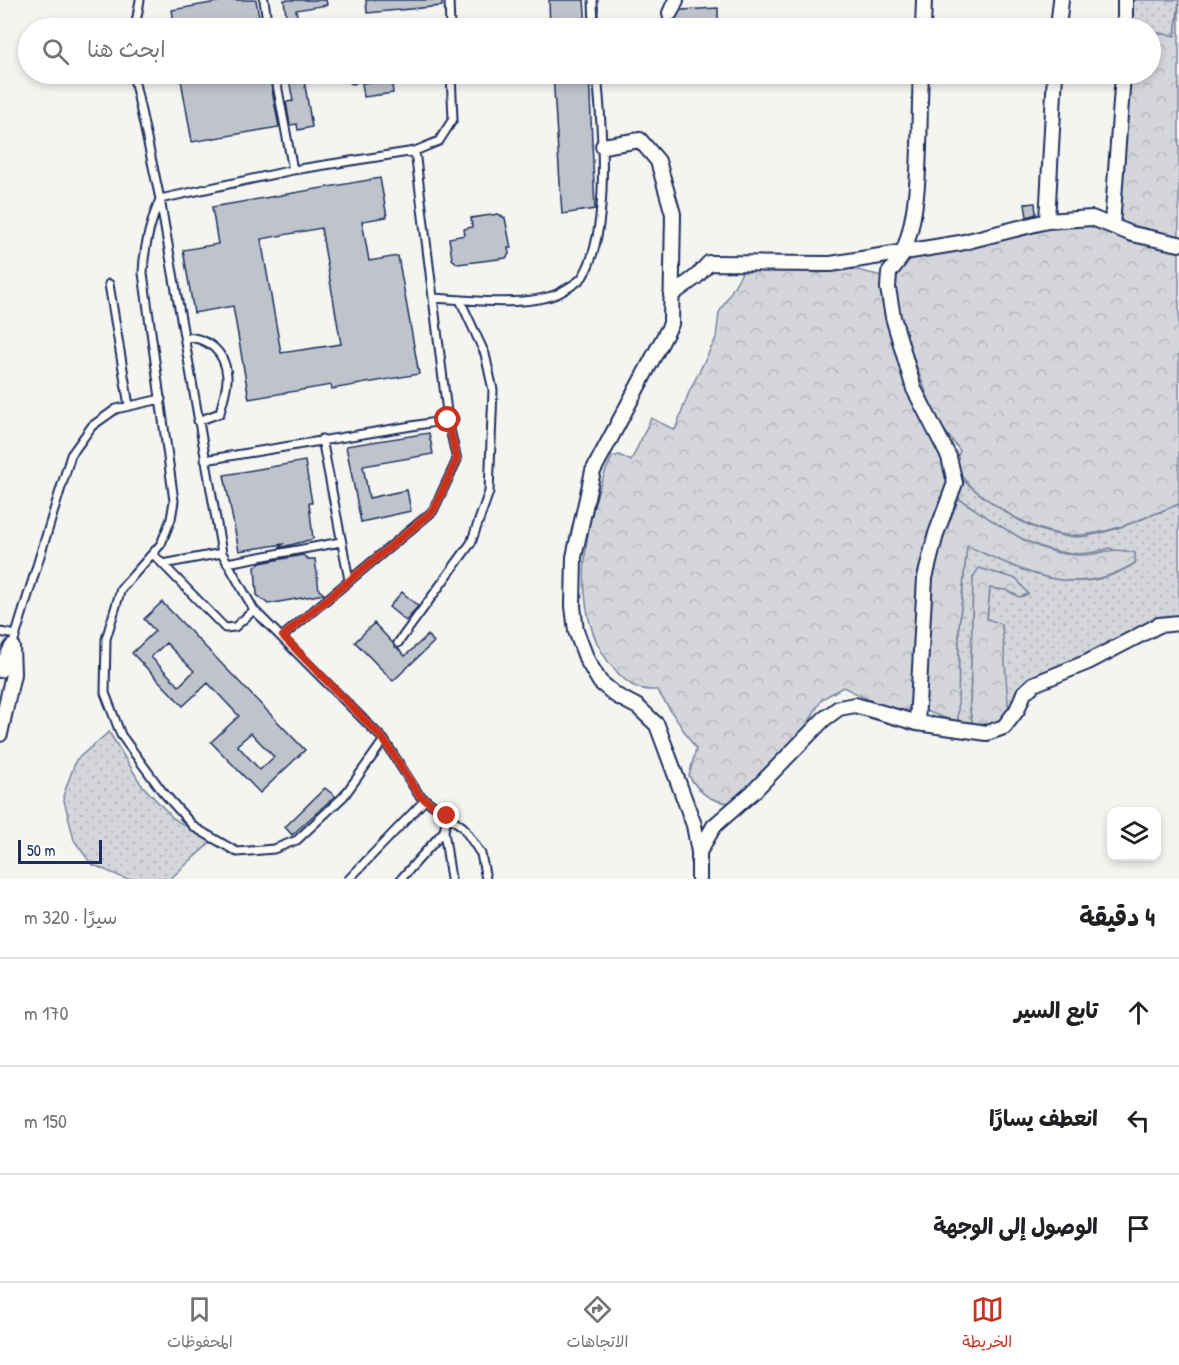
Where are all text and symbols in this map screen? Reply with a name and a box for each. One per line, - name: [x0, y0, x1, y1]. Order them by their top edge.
- search box: [18, 18, 1161, 84]
- text: ابحث هنا: [87, 34, 166, 64]
- icon: search: [39, 35, 72, 68]
- route start: [434, 406, 460, 432]
- route end: [433, 802, 459, 828]
- map controls: [1107, 807, 1161, 861]
- button: layers: [1107, 807, 1161, 861]
- scale bar: [18, 837, 102, 864]
- text: 50 m: [27, 839, 56, 861]
- text: 4 دقيقة: [1079, 899, 1155, 934]
- text: سيرًا · 320 m: [24, 903, 118, 930]
- text: تابع السير: [1015, 995, 1098, 1025]
- icon: ahead: [1122, 996, 1155, 1029]
- text: 170 m: [24, 999, 68, 1026]
- text: انعطف يسارًا: [989, 1103, 1098, 1133]
- icon: left: [1122, 1104, 1155, 1137]
- text: 150 m: [24, 1107, 67, 1134]
- text: الوصول إلى الوجهة: [933, 1211, 1098, 1241]
- icon: arrive: [1122, 1212, 1155, 1245]
- tab: المحفوظات: [167, 1293, 233, 1356]
- tab: الاتجاهات: [567, 1293, 628, 1356]
- tab: الخريطة: [962, 1293, 1012, 1356]

